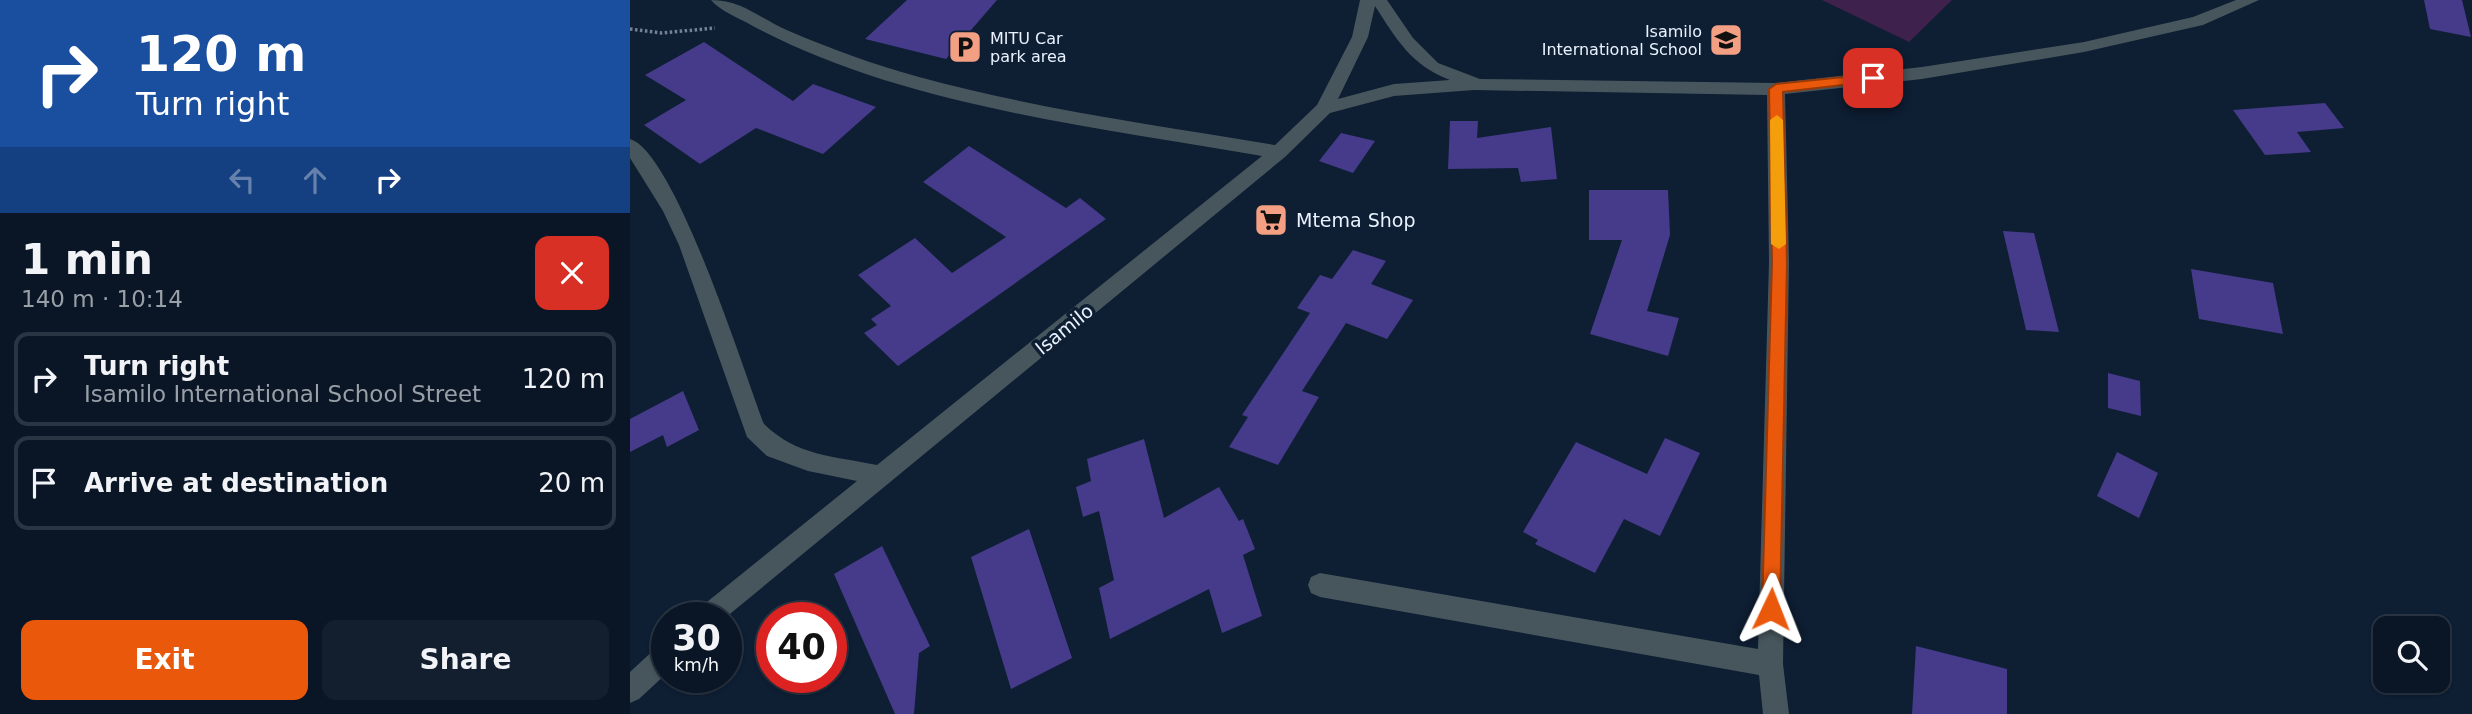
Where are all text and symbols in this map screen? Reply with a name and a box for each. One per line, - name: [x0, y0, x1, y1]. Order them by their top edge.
- school or university icon: Isamilo International School: [1707, 21, 1745, 59]
- place label: Isamilo International School: [1542, 22, 1702, 59]
- text: 120 m: [136, 26, 306, 83]
- icon: right: [21, 28, 112, 119]
- parking icon: MITU Car park area: [946, 28, 984, 66]
- place label: MITU Car park area: [990, 29, 1067, 66]
- pin: [1843, 48, 1903, 108]
- icon: arrive: [1854, 59, 1892, 97]
- text: Turn right: [136, 85, 289, 123]
- icon: left: [223, 161, 261, 199]
- icon: ahead: [296, 161, 334, 199]
- icon: right: [369, 161, 407, 199]
- supermarket icon: Mtema Shop: [1252, 201, 1290, 239]
- place label: Mtema Shop: [1296, 209, 1416, 231]
- text: 1 min: [21, 235, 153, 284]
- button: close: [535, 236, 609, 310]
- text: 140 m · 10:14: [21, 286, 183, 312]
- street label: Isamilo: [1031, 299, 1097, 359]
- text: Turn right: [84, 351, 229, 381]
- icon: right: [25, 360, 63, 398]
- text: 120 m: [522, 364, 605, 394]
- text: Isamilo International School Street: [84, 381, 481, 407]
- icon: arrive: [25, 464, 63, 502]
- text: Arrive at destination: [84, 468, 388, 498]
- text: 20 m: [538, 468, 605, 498]
- position arrow: [1734, 572, 1808, 646]
- speed limit sign: 40: [756, 602, 847, 693]
- map controls: [2373, 616, 2450, 693]
- button: search: [2373, 616, 2450, 693]
- text: 30: [672, 618, 721, 658]
- button: Exit: [21, 620, 308, 700]
- button: Share: [322, 620, 609, 700]
- text: km/h: [674, 654, 719, 675]

